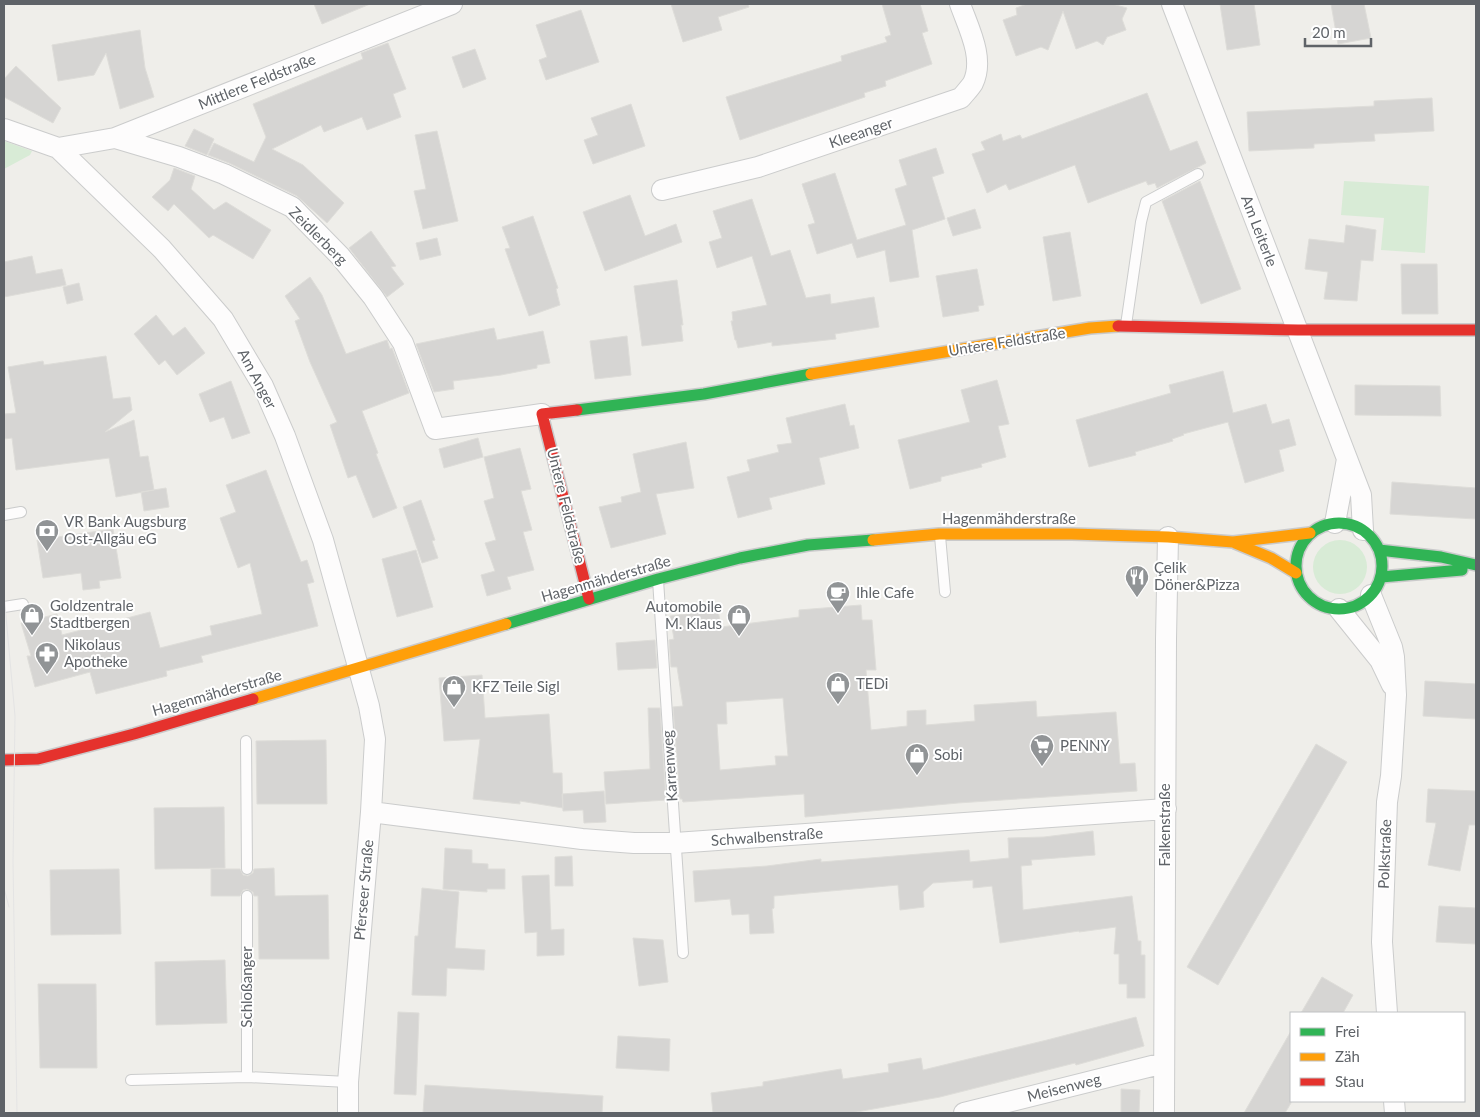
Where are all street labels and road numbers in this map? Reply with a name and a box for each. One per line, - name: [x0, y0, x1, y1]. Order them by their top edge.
- street label: Mittlere Feldstraße: [195, 49, 318, 113]
- street label: Kleeanger: [826, 113, 895, 151]
- street label: Am Leiterle: [1238, 192, 1282, 269]
- street label: Zeidlerberg: [286, 202, 352, 268]
- street label: Untere Feldstraße: [947, 323, 1067, 359]
- street label: Am Anger: [235, 345, 281, 412]
- street label: Untere Feldstraße: [544, 446, 590, 565]
- street label: Hagenmähderstraße: [942, 509, 1076, 527]
- street label: Hagenmähderstraße: [539, 551, 673, 605]
- street label: Hagenmähderstraße: [150, 665, 284, 719]
- street label: Karrenweg: [658, 730, 680, 802]
- street label: Falkenstraße: [1155, 783, 1173, 867]
- street label: Polkstraße: [1374, 819, 1394, 889]
- street label: Schwalbenstraße: [710, 823, 824, 849]
- street label: Pferseer Straße: [350, 839, 376, 941]
- street label: Schloßanger: [237, 946, 255, 1028]
- street label: Meisenweg: [1025, 1069, 1103, 1105]

